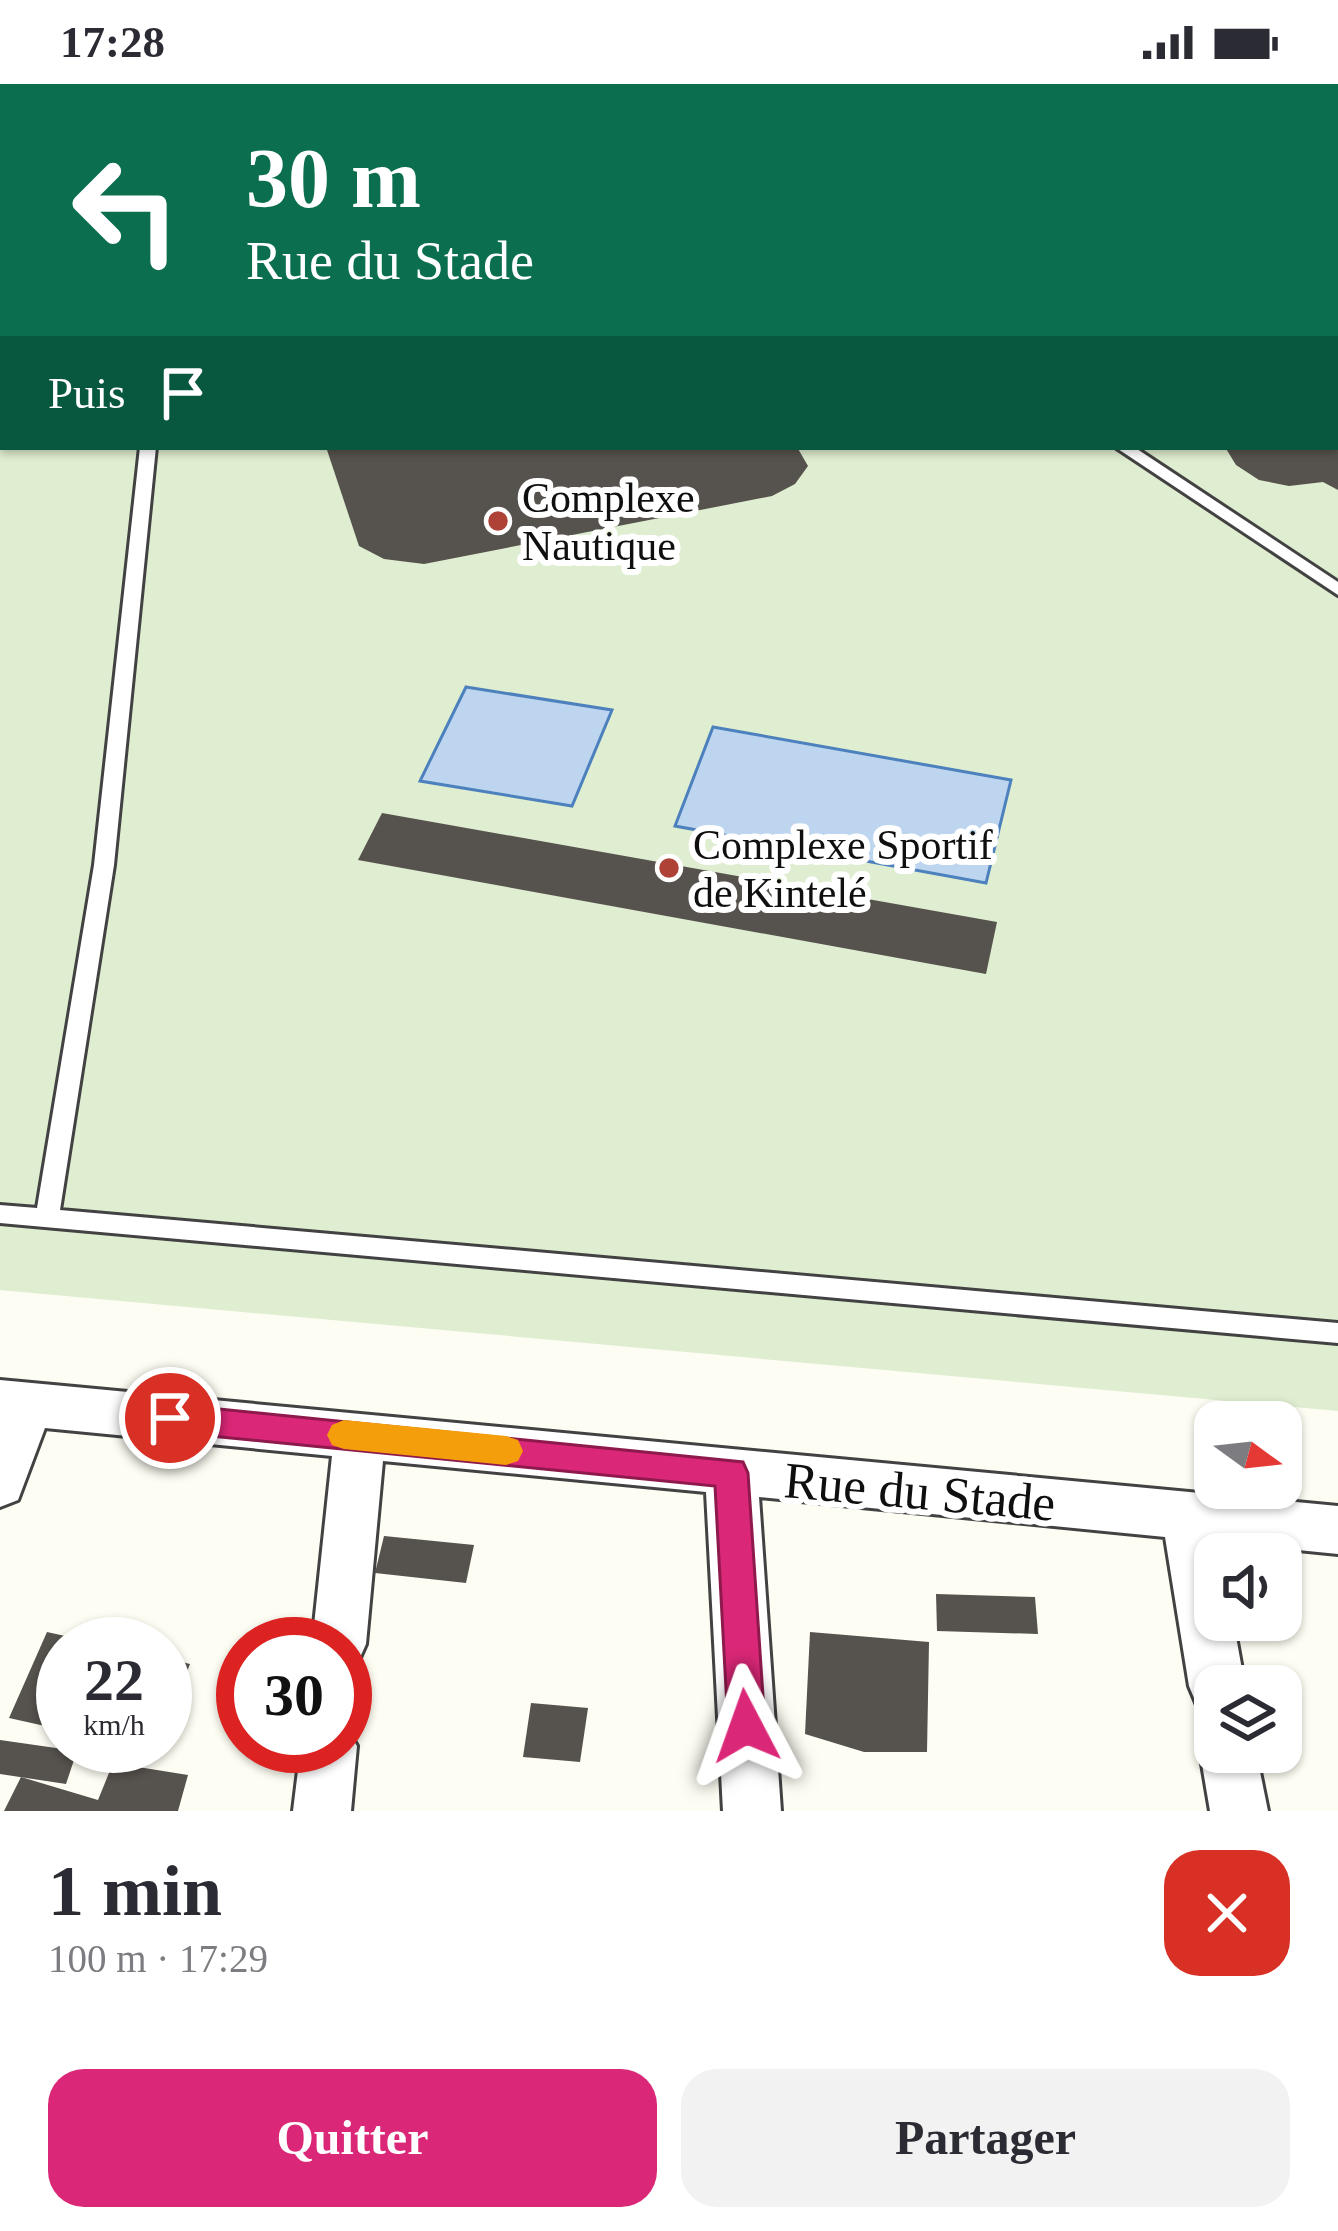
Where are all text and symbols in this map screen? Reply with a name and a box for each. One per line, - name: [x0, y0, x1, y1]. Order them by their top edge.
- text: 17:28: [60, 17, 165, 67]
- icon: left: [48, 132, 204, 288]
- text: 30 m: [246, 132, 421, 225]
- text: Rue du Stade: [246, 231, 534, 291]
- icon: arrive: [150, 360, 216, 426]
- text: Puis: [48, 368, 126, 418]
- place label: Complexe Nautique: [522, 475, 695, 569]
- marker: Complexe Nautique: [485, 508, 511, 534]
- place label: Complexe Sportif de Kintelé: [693, 822, 993, 916]
- marker: Complexe Sportif de Kintelé: [656, 855, 682, 881]
- pin: [119, 1367, 221, 1469]
- icon: arrive: [137, 1385, 203, 1451]
- north arrow: [1194, 1401, 1302, 1509]
- map controls: [1194, 1401, 1302, 1773]
- street label: Rue du Stade: [782, 1452, 1058, 1532]
- button: sound: [1194, 1533, 1302, 1641]
- speed limit sign: 30: [216, 1617, 372, 1773]
- text: 22: [84, 1647, 144, 1713]
- position arrow: [683, 1663, 809, 1789]
- button: layers: [1194, 1665, 1302, 1773]
- text: km/h: [83, 1708, 145, 1741]
- button: close: [1164, 1850, 1290, 1976]
- text: 1 min: [48, 1851, 222, 1931]
- text: 100 m · 17:29: [48, 1937, 268, 1980]
- button: Quitter: [48, 2069, 657, 2207]
- button: Partager: [681, 2069, 1290, 2207]

